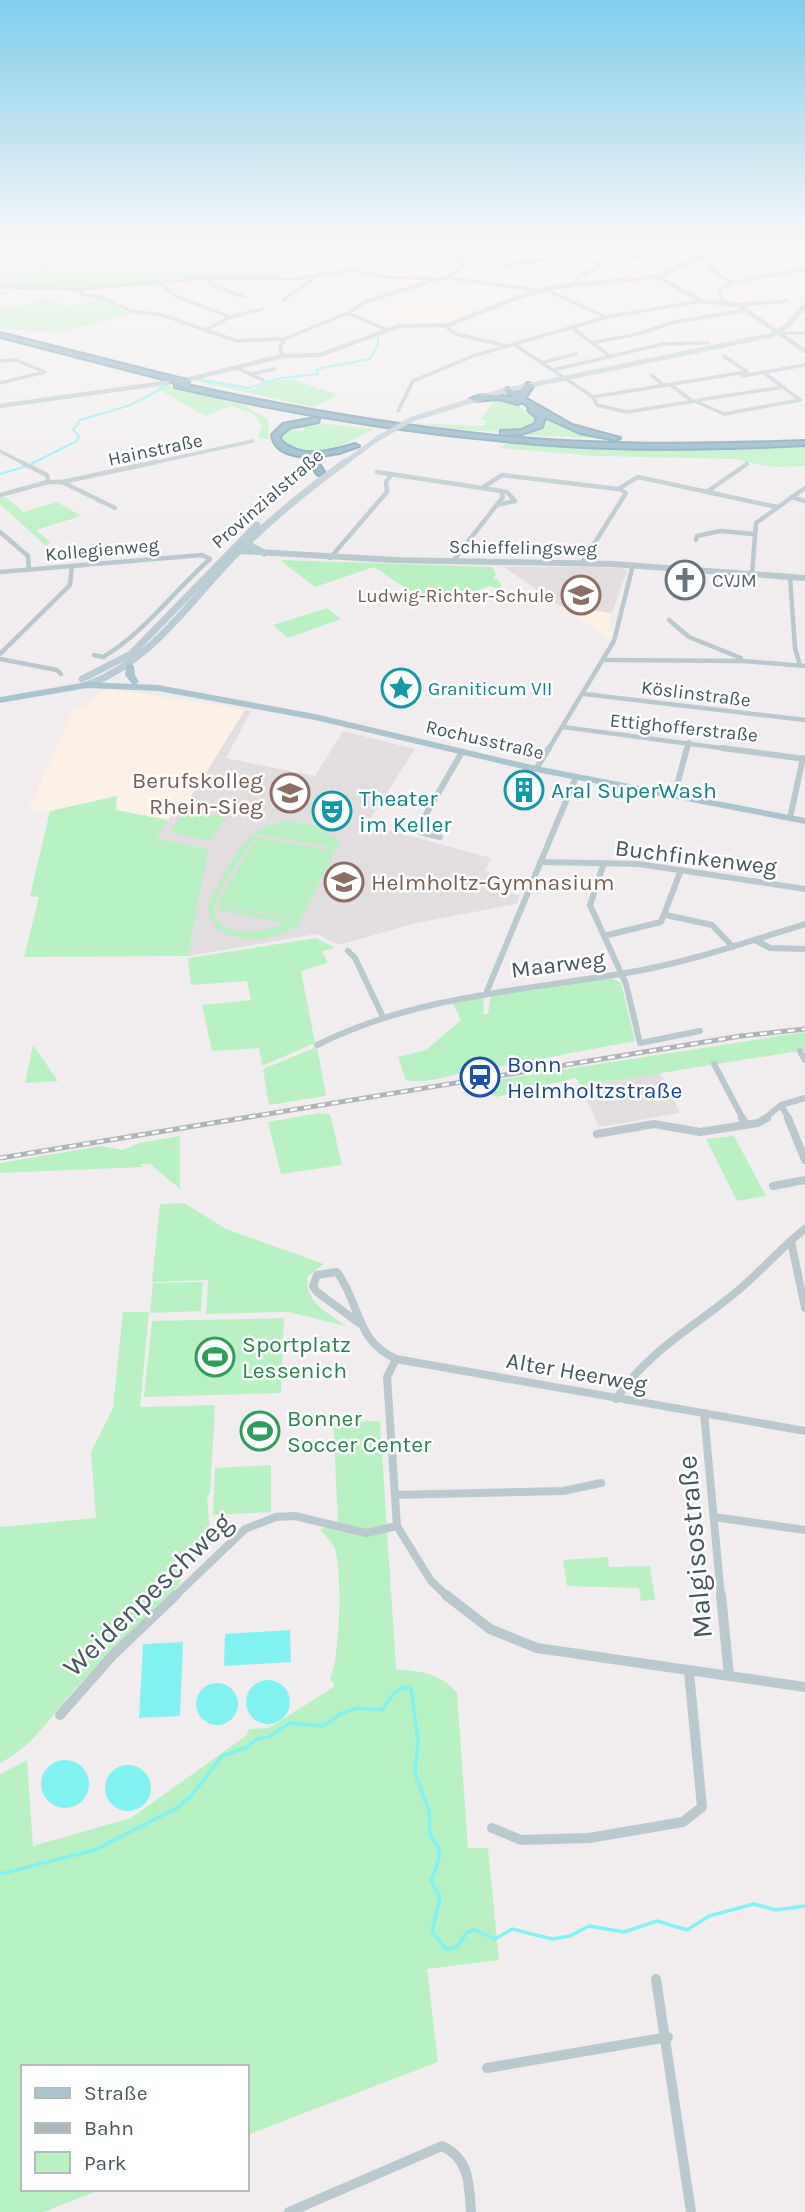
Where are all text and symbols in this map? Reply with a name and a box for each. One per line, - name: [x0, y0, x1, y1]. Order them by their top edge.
- street label: Hainstraße: [106, 429, 205, 471]
- street label: Provinzialstraße: [207, 444, 328, 553]
- street label: Kollegienweg: [44, 534, 160, 566]
- street label: Schieffelingsweg: [449, 536, 598, 560]
- church icon: CVJM: [664, 559, 706, 601]
- place label: CVJM: [712, 570, 757, 592]
- school or university icon: Ludwig-Richter-Schule: [560, 574, 602, 616]
- place label: Ludwig-Richter-Schule: [357, 585, 554, 607]
- place icon: Graniticum VII: [380, 667, 422, 709]
- street label: Köslinstraße: [640, 676, 752, 712]
- place label: Graniticum VII: [428, 678, 552, 700]
- street label: Ettighofferstraße: [609, 709, 759, 747]
- street label: Rochusstraße: [424, 716, 546, 764]
- place label: Berufskolleg Rhein-Sieg: [132, 767, 263, 820]
- building icon: Aral SuperWash: [503, 769, 545, 811]
- school or university icon: Berufskolleg Rhein-Sieg: [269, 772, 311, 814]
- place label: Aral SuperWash: [551, 777, 717, 804]
- place label: Theater im Keller: [359, 785, 452, 838]
- theatre icon: Theater im Keller: [311, 790, 353, 832]
- street label: Buchfinkenweg: [614, 834, 778, 881]
- school or university icon: Helmholtz-Gymnasium: [323, 861, 365, 903]
- place label: Helmholtz-Gymnasium: [371, 869, 615, 896]
- street label: Maarweg: [509, 945, 607, 984]
- place label: Bonn Helmholtzstraße: [507, 1051, 682, 1104]
- station icon: Bonn Helmholtzstraße: [459, 1056, 501, 1098]
- place label: Sportplatz Lessenich: [242, 1331, 351, 1384]
- sports icon: Sportplatz Lessenich: [194, 1336, 236, 1378]
- street label: Alter Heerweg: [504, 1347, 650, 1398]
- place label: Bonner Soccer Center: [287, 1405, 432, 1458]
- sports icon: Bonner Soccer Center: [239, 1410, 281, 1452]
- street label: Malgisostraße: [670, 1454, 719, 1640]
- street label: Weidenpeschweg: [56, 1505, 239, 1683]
- legend: [21, 2065, 248, 2191]
- text: Straße: [84, 2081, 147, 2105]
- text: Bahn: [84, 2116, 134, 2140]
- text: Park: [84, 2151, 127, 2175]

